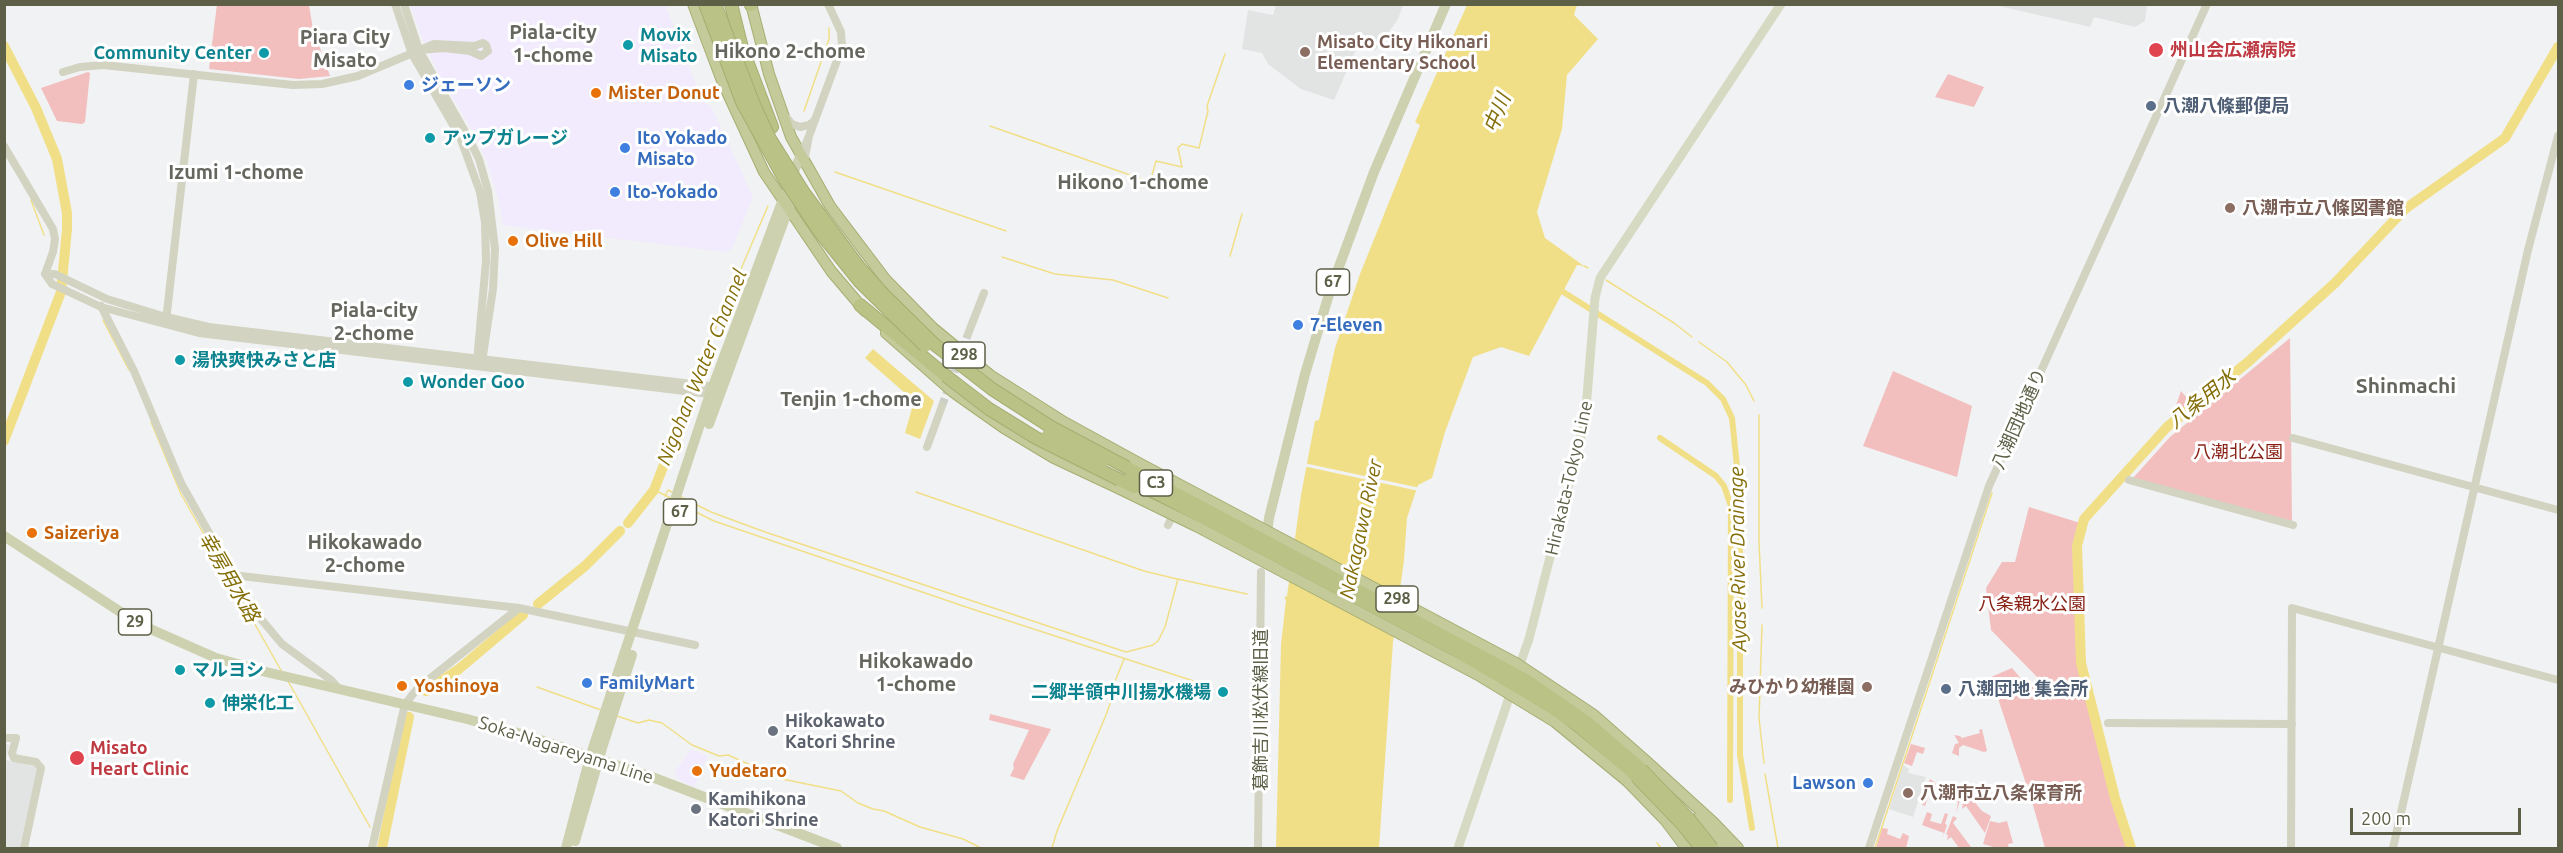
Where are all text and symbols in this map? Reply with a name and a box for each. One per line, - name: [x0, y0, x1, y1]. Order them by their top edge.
- district label: Piala-city 1-chome: [509, 20, 597, 67]
- place label: Movix Misato: [640, 24, 698, 66]
- district label: Piara City Misato: [300, 25, 390, 72]
- place label: Misato City Hikonari Elementary School: [1317, 31, 1488, 74]
- marker: Movix Misato: [621, 38, 635, 52]
- district label: Hikono 2-chome: [714, 39, 866, 63]
- place label: 州山会広瀬病院: [2170, 39, 2296, 61]
- marker: 州山会広瀬病院: [2147, 41, 2165, 59]
- place label: Community Center: [94, 42, 252, 64]
- marker: Misato City Hikonari Elementary School: [1298, 45, 1312, 59]
- marker: Community Center: [257, 46, 271, 60]
- place label: ジェーソン: [421, 74, 511, 96]
- marker: ジェーソン: [402, 78, 416, 92]
- place label: Mister Donut: [608, 82, 720, 104]
- marker: Mister Donut: [589, 86, 603, 100]
- water label: 中川: [1478, 90, 1516, 136]
- place label: 八潮八條郵便局: [2163, 95, 2289, 117]
- marker: 八潮八條郵便局: [2144, 99, 2158, 113]
- place label: アップガレージ: [442, 127, 568, 149]
- place label: Ito Yokado Misato: [637, 127, 727, 170]
- marker: アップガレージ: [423, 131, 437, 145]
- marker: Ito Yokado Misato: [618, 141, 632, 155]
- district label: Izumi 1-chome: [168, 160, 304, 184]
- district label: Hikono 1-chome: [1057, 170, 1209, 194]
- place label: Ito-Yokado: [627, 181, 718, 203]
- marker: Ito-Yokado: [608, 185, 622, 199]
- place label: 八潮市立八條図書館: [2242, 197, 2404, 219]
- marker: 八潮市立八條図書館: [2223, 201, 2237, 215]
- place label: Olive Hill: [525, 230, 602, 252]
- marker: Olive Hill: [506, 234, 520, 248]
- water label: Nigohan Water Channel: [652, 266, 752, 468]
- road number: 67: [1316, 269, 1350, 295]
- district label: Piala-city 2-chome: [330, 298, 418, 345]
- place label: 7-Eleven: [1310, 314, 1383, 336]
- marker: 7-Eleven: [1291, 318, 1305, 332]
- road number: 298: [943, 342, 985, 368]
- place label: 湯快爽快みさと店: [192, 349, 336, 371]
- marker: 湯快爽快みさと店: [173, 353, 187, 367]
- street label: 八潮団地通り: [1987, 365, 2051, 473]
- water label: 八条用水: [2163, 365, 2241, 433]
- place label: Wonder Goo: [420, 371, 525, 393]
- district label: Shinmachi: [2356, 373, 2456, 399]
- marker: Wonder Goo: [401, 375, 415, 389]
- district label: Tenjin 1-chome: [780, 387, 922, 411]
- street label: Hirakata-Tokyo Line: [1541, 399, 1597, 557]
- park label: 八潮北公園: [2193, 441, 2283, 463]
- water label: Nakagawa River: [1334, 457, 1388, 601]
- water label: Ayase River Drainage: [1724, 466, 1752, 652]
- road number: C3: [1140, 470, 1172, 496]
- road number: 67: [664, 499, 696, 525]
- place label: Saizeriya: [44, 522, 119, 544]
- marker: Saizeriya: [25, 526, 39, 540]
- water label: 幸房用水路: [194, 528, 264, 626]
- district label: Hikokawado 2-chome: [308, 530, 422, 577]
- road number: 298: [1376, 586, 1418, 612]
- park label: 八条親水公園: [1978, 593, 2086, 615]
- road number: 29: [118, 609, 152, 635]
- street label: 葛飾吉川松伏線旧道: [1250, 629, 1272, 791]
- district label: Hikokawado 1-chome: [859, 649, 973, 696]
- place label: マルヨシ: [192, 659, 264, 681]
- marker: マルヨシ: [173, 663, 187, 677]
- place label: FamilyMart: [599, 672, 695, 694]
- place label: Yoshinoya: [414, 675, 499, 697]
- marker: FamilyMart: [580, 676, 594, 690]
- place label: みひかり幼稚園: [1729, 676, 1855, 698]
- place label: 八潮団地 集会所: [1958, 678, 2088, 700]
- marker: Yoshinoya: [395, 679, 409, 693]
- marker: みひかり幼稚園: [1860, 680, 1874, 694]
- place label: 二郷半領中川揚水機場: [1031, 681, 1211, 703]
- marker: 八潮団地 集会所: [1939, 682, 1953, 696]
- marker: 二郷半領中川揚水機場: [1216, 685, 1230, 699]
- place label: 伸栄化工: [222, 692, 294, 714]
- marker: 伸栄化工: [203, 696, 217, 710]
- place label: Hikokawato Katori Shrine: [785, 710, 896, 752]
- street label: Soka-Nagareyama Line: [476, 712, 656, 788]
- marker: Hikokawato Katori Shrine: [766, 724, 780, 738]
- place label: Misato Heart Clinic: [90, 737, 189, 780]
- marker: Misato Heart Clinic: [68, 749, 86, 767]
- place label: Yudetaro: [709, 760, 787, 782]
- marker: Yudetaro: [690, 764, 704, 778]
- place label: Lawson: [1792, 772, 1856, 794]
- marker: Lawson: [1861, 776, 1875, 790]
- place label: 八潮市立八条保育所: [1920, 782, 2082, 804]
- marker: 八潮市立八条保育所: [1901, 786, 1915, 800]
- place label: Kamihikona Katori Shrine: [708, 788, 819, 830]
- scale bar: [2353, 796, 2524, 834]
- marker: Kamihikona Katori Shrine: [689, 802, 703, 816]
- text: 200 m: [2361, 808, 2411, 828]

